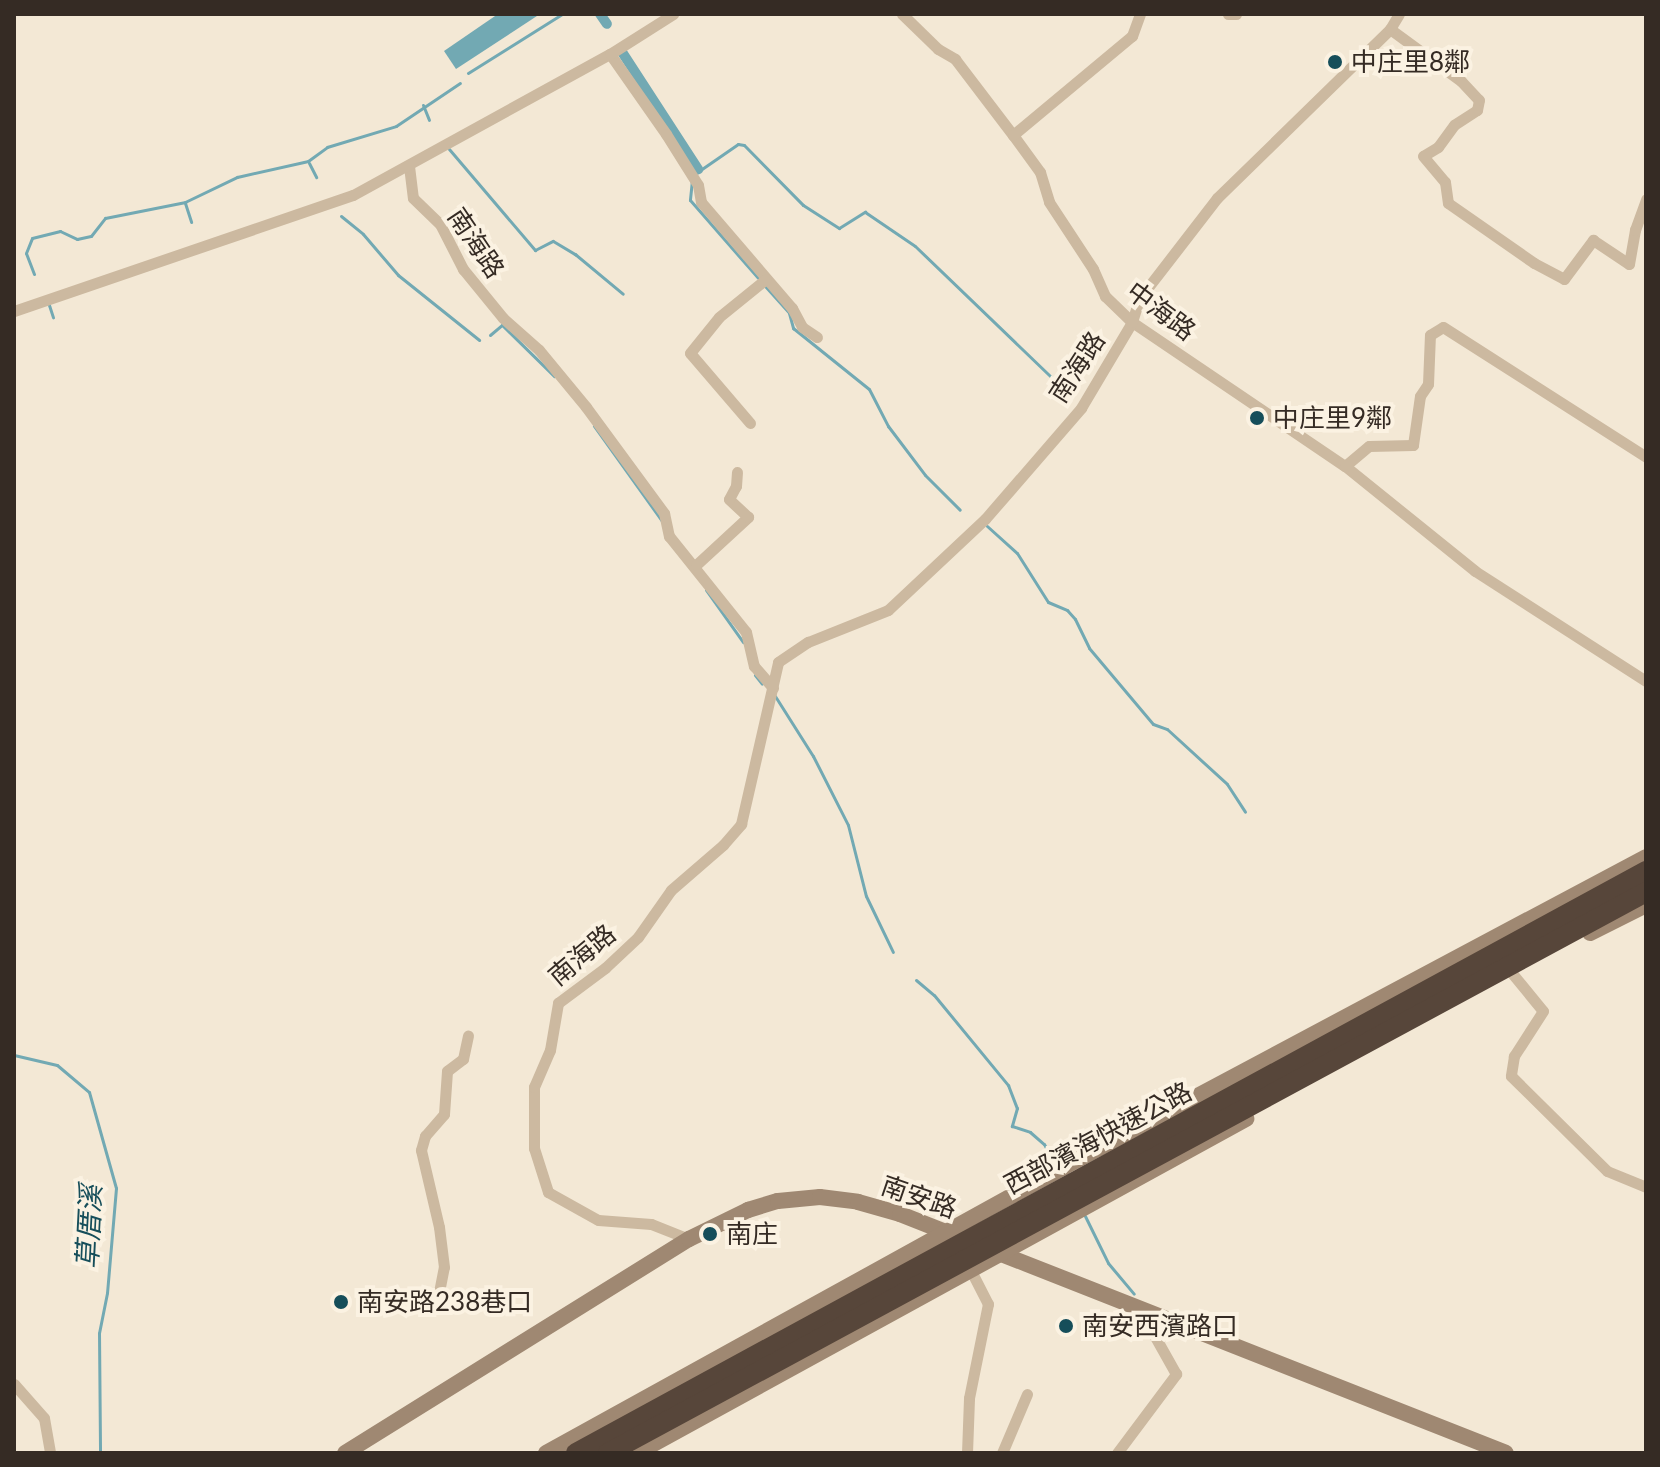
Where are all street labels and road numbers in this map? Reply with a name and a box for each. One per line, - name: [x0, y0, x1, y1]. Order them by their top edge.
- street label: 南海路: [441, 202, 511, 284]
- street label: 中海路: [1120, 275, 1202, 347]
- street label: 南海路: [1043, 326, 1111, 408]
- street label: 南海路: [542, 918, 622, 992]
- street label: 西部濱海快速公路: [999, 1075, 1197, 1201]
- street label: 南安路: [877, 1170, 961, 1224]

